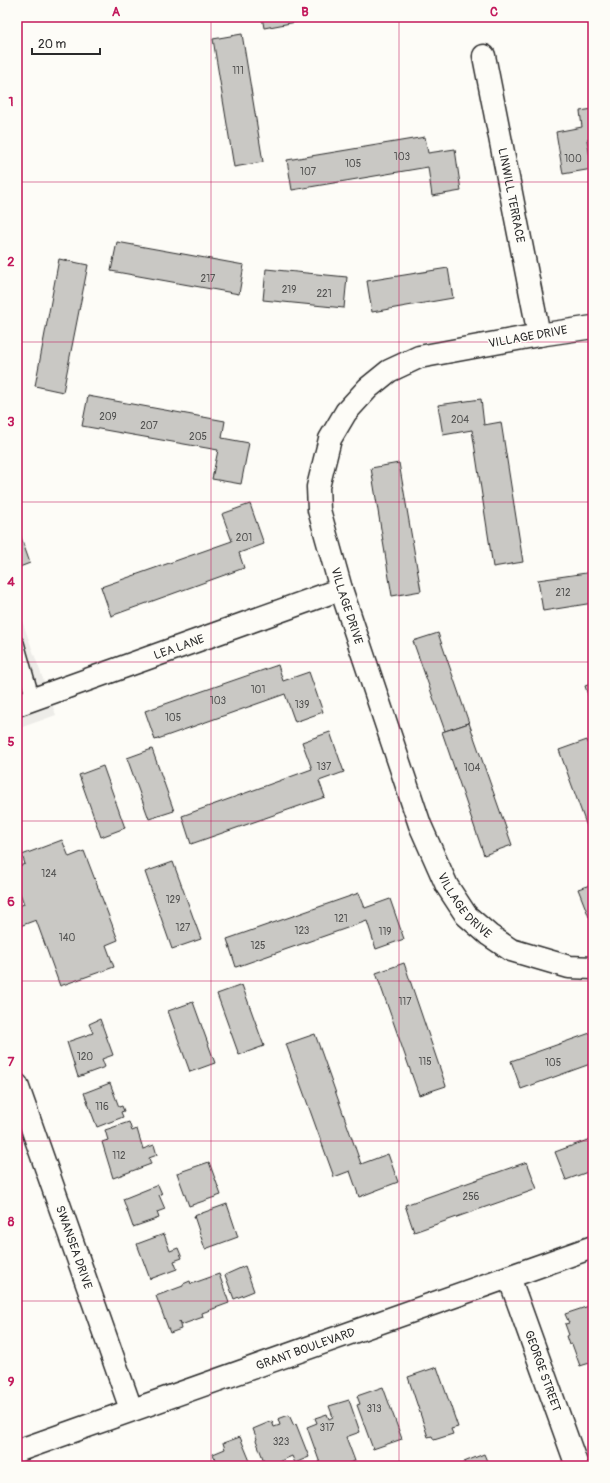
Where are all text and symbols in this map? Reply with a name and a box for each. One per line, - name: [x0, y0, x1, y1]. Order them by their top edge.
- text: A: [112, 4, 121, 20]
- text: B: [301, 4, 309, 20]
- text: C: [490, 4, 498, 20]
- scale bar: [32, 30, 100, 56]
- text: 20 m: [38, 37, 67, 52]
- house number: 111: [232, 65, 244, 77]
- text: 1: [8, 94, 14, 110]
- street label: LINWILL TERRACE: [495, 147, 528, 244]
- house number: 103: [394, 151, 411, 163]
- house number: 100: [564, 153, 582, 165]
- house number: 105: [345, 158, 361, 170]
- house number: 107: [300, 166, 317, 178]
- text: 2: [7, 254, 15, 270]
- house number: 217: [201, 273, 216, 285]
- house number: 219: [282, 284, 296, 296]
- house number: 221: [316, 288, 332, 300]
- street label: VILLAGE DRIVE: [487, 323, 569, 351]
- house number: 209: [99, 411, 117, 423]
- text: 3: [7, 414, 15, 430]
- house number: 204: [451, 414, 469, 426]
- house number: 207: [140, 420, 159, 432]
- house number: 205: [189, 431, 207, 443]
- house number: 201: [236, 532, 252, 544]
- street label: VILLAGE DRIVE: [328, 566, 366, 646]
- text: 4: [7, 574, 15, 590]
- house number: 212: [555, 587, 571, 599]
- street label: LEA LANE: [152, 631, 206, 663]
- house number: 101: [251, 684, 265, 696]
- house number: 103: [210, 695, 227, 707]
- house number: 139: [295, 699, 309, 711]
- house number: 105: [165, 712, 181, 724]
- text: 5: [7, 734, 15, 750]
- house number: 137: [317, 761, 332, 773]
- house number: 104: [464, 762, 480, 774]
- house number: 124: [41, 868, 57, 880]
- street label: VILLAGE DRIVE: [435, 870, 495, 941]
- text: 6: [7, 894, 15, 910]
- house number: 129: [166, 894, 180, 906]
- house number: 121: [334, 913, 348, 925]
- house number: 127: [176, 922, 191, 934]
- house number: 123: [295, 925, 310, 937]
- house number: 119: [379, 926, 391, 938]
- house number: 140: [59, 932, 75, 944]
- house number: 125: [251, 940, 265, 952]
- house number: 117: [398, 996, 412, 1008]
- house number: 120: [77, 1051, 93, 1063]
- text: 7: [8, 1054, 15, 1070]
- house number: 115: [418, 1056, 432, 1068]
- house number: 105: [545, 1057, 561, 1069]
- house number: 116: [95, 1101, 109, 1113]
- house number: 112: [112, 1150, 126, 1162]
- house number: 256: [463, 1191, 480, 1203]
- street label: SWANSEA DRIVE: [53, 1204, 96, 1291]
- text: 8: [8, 1214, 15, 1230]
- street label: GRANT BOULEVARD: [254, 1324, 357, 1373]
- street label: GEORGE STREET: [521, 1328, 564, 1414]
- text: 9: [8, 1374, 15, 1390]
- house number: 313: [366, 1403, 382, 1415]
- house number: 317: [320, 1422, 335, 1434]
- house number: 323: [273, 1436, 290, 1448]

